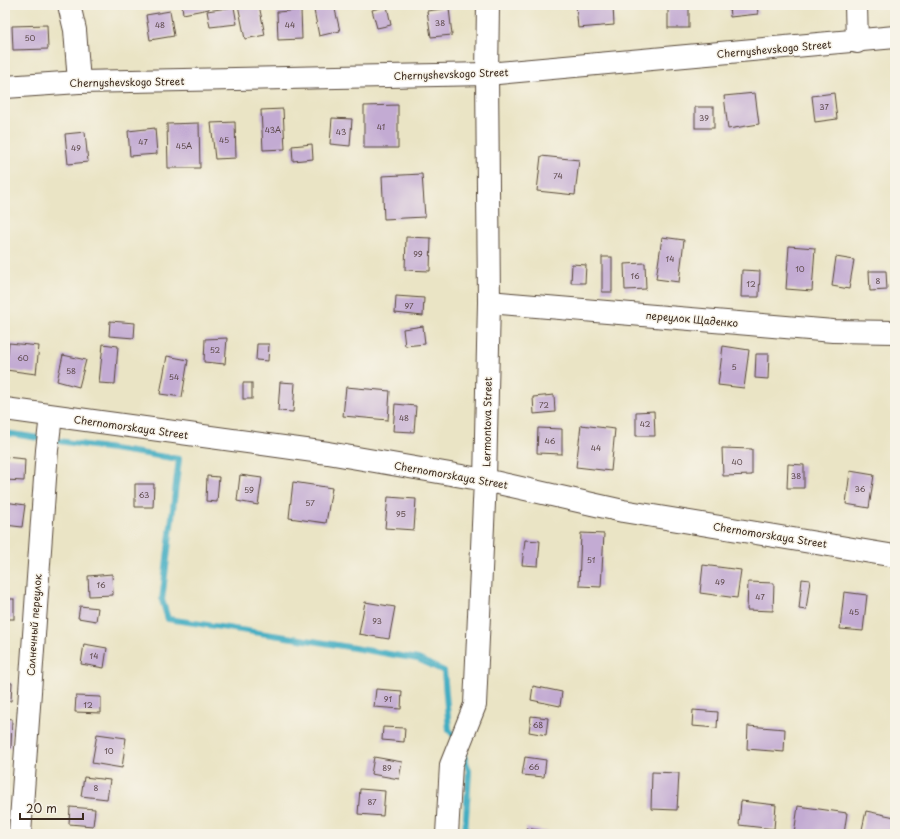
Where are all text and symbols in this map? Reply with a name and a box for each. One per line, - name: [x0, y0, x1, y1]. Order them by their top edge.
- house number: 38: [435, 17, 445, 29]
- house number: 48: [155, 19, 165, 31]
- house number: 44: [285, 19, 295, 31]
- house number: 50: [25, 32, 36, 44]
- street label: Chernyshevskogo Street: [716, 36, 832, 61]
- street label: Chernyshevskogo Street: [393, 64, 509, 83]
- street label: Chernyshevskogo Street: [69, 73, 185, 90]
- house number: 37: [819, 101, 829, 113]
- house number: 39: [699, 112, 709, 124]
- house number: 41: [377, 121, 385, 133]
- house number: 43А: [265, 124, 281, 136]
- house number: 43: [336, 126, 346, 138]
- house number: 45: [219, 134, 229, 146]
- house number: 47: [138, 136, 148, 148]
- house number: 45А: [176, 140, 192, 152]
- house number: 49: [71, 142, 81, 154]
- house number: 74: [553, 170, 563, 182]
- house number: 99: [413, 248, 423, 260]
- house number: 14: [666, 253, 674, 265]
- house number: 10: [795, 263, 805, 275]
- house number: 16: [630, 270, 640, 282]
- house number: 8: [876, 275, 881, 287]
- house number: 12: [746, 278, 756, 290]
- house number: 97: [404, 300, 414, 312]
- street label: переулок Щаденко: [645, 307, 739, 331]
- house number: 52: [210, 344, 221, 356]
- house number: 60: [17, 352, 29, 364]
- house number: 5: [731, 361, 737, 373]
- house number: 58: [66, 365, 76, 377]
- house number: 54: [169, 371, 179, 383]
- street label: Lermontova Street: [478, 377, 495, 467]
- house number: 72: [539, 399, 549, 411]
- street label: Chernomorskaya Street: [73, 411, 189, 443]
- house number: 48: [399, 412, 409, 424]
- house number: 42: [640, 418, 651, 430]
- house number: 46: [545, 435, 556, 447]
- house number: 44: [591, 442, 601, 454]
- house number: 40: [731, 456, 743, 468]
- street label: Chernomorskaya Street: [393, 457, 509, 493]
- house number: 38: [791, 470, 801, 482]
- house number: 36: [855, 483, 866, 495]
- house number: 59: [244, 484, 254, 496]
- house number: 63: [139, 489, 149, 501]
- house number: 57: [305, 497, 315, 509]
- house number: 95: [396, 508, 406, 520]
- street label: Chernomorskaya Street: [712, 518, 828, 552]
- house number: 51: [587, 554, 596, 566]
- street label: Солнечный переулок: [22, 573, 46, 677]
- house number: 49: [715, 576, 725, 588]
- house number: 16: [96, 579, 106, 591]
- house number: 47: [755, 591, 765, 603]
- house number: 45: [849, 606, 859, 618]
- house number: 93: [372, 615, 382, 627]
- house number: 14: [90, 650, 98, 662]
- house number: 91: [384, 693, 393, 705]
- house number: 12: [83, 699, 93, 711]
- house number: 68: [533, 719, 543, 731]
- house number: 10: [104, 745, 114, 757]
- house number: 66: [528, 761, 540, 773]
- house number: 89: [382, 762, 392, 774]
- house number: 8: [94, 782, 99, 794]
- scale bar: [20, 795, 83, 821]
- house number: 87: [367, 796, 377, 808]
- text: 20 m: [26, 799, 57, 817]

